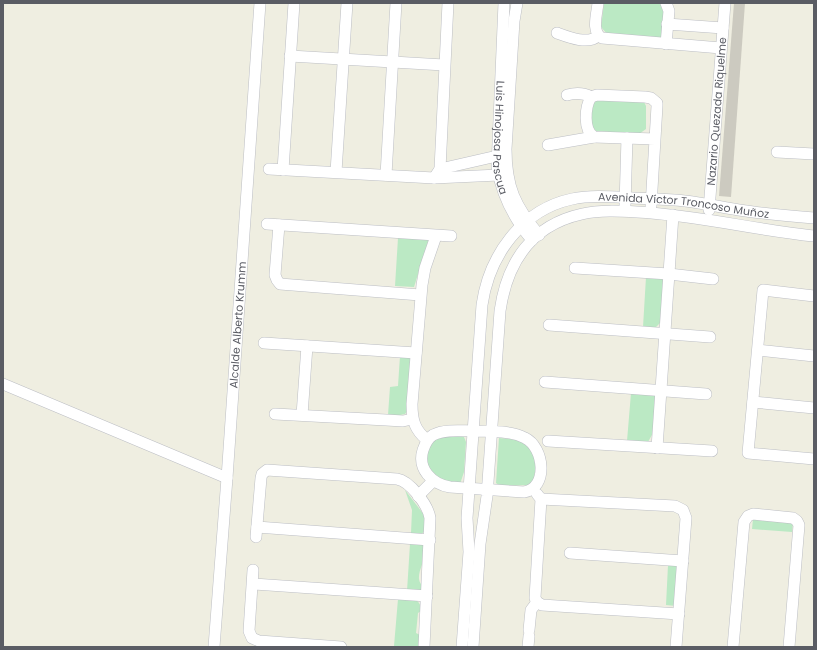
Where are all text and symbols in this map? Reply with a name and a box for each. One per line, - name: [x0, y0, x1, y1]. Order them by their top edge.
- street label: Nazario Quezada Riquelme: [703, 36, 730, 186]
- street label: Luis Hinojosa Pascua: [489, 80, 512, 197]
- street label: Avenida Víctor Troncoso Muñoz: [598, 189, 770, 222]
- street label: Alcalde Alberto Krumm: [225, 261, 250, 389]

